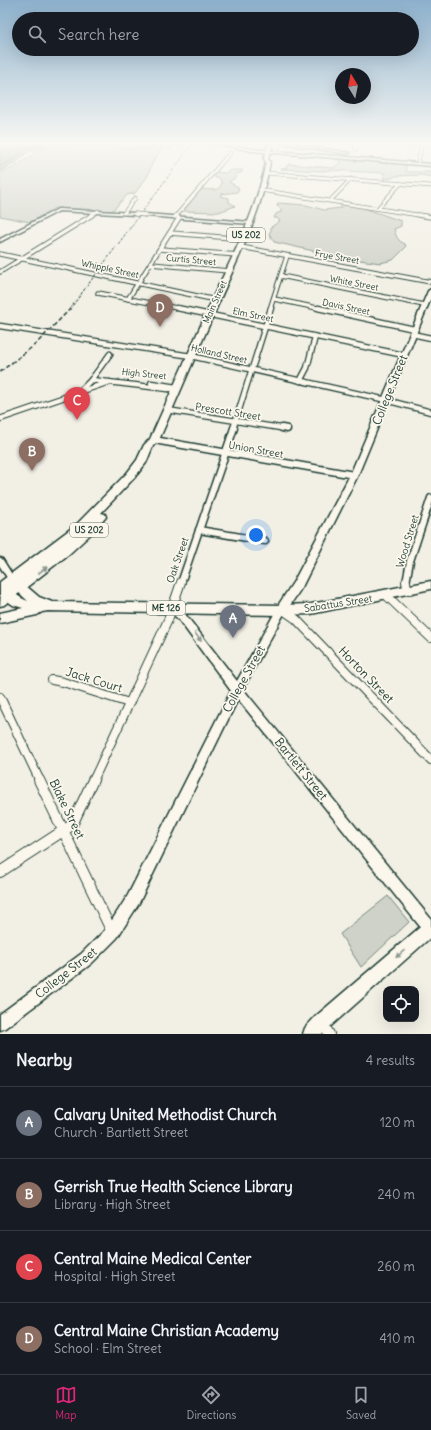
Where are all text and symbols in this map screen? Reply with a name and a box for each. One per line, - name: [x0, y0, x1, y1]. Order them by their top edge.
- search box: [12, 12, 419, 56]
- icon: search: [26, 23, 48, 45]
- text: Search here: [58, 25, 139, 44]
- north arrow: [335, 68, 371, 104]
- road number: US 202: [227, 228, 265, 242]
- street label: Frye Street: [314, 247, 360, 266]
- street label: Curtis Street: [166, 252, 216, 267]
- street label: Whipple Street: [80, 257, 140, 280]
- street label: White Street: [329, 272, 379, 293]
- street label: Main Street: [200, 279, 229, 325]
- pin: D: [147, 294, 173, 327]
- street label: Davis Street: [321, 296, 371, 317]
- street label: Elm Street: [232, 305, 274, 324]
- street label: Holland Street: [190, 342, 248, 365]
- street label: College Street: [369, 353, 410, 427]
- street label: High Street: [121, 366, 167, 381]
- pin: C: [64, 387, 90, 420]
- street label: Prescott Street: [194, 400, 262, 423]
- pin: B: [19, 438, 45, 471]
- street label: Union Street: [228, 438, 285, 461]
- street label: Wood Street: [393, 512, 422, 569]
- road number: US 202: [70, 523, 108, 537]
- your location: [246, 525, 266, 545]
- street label: Oak Street: [164, 535, 192, 585]
- one-way arrow: [38, 566, 49, 574]
- street label: Sabattus Street: [303, 592, 374, 615]
- road number: ME 126: [147, 601, 185, 615]
- pin: A: [220, 605, 246, 638]
- one-way arrow: [193, 632, 202, 643]
- street label: College Street: [219, 643, 268, 715]
- street label: Horton Street: [336, 643, 397, 706]
- street label: Jack Court: [64, 664, 124, 695]
- street label: Bartlett Street: [272, 735, 331, 803]
- street label: Blake Street: [47, 776, 88, 841]
- street label: College Street: [32, 944, 100, 1001]
- one-way arrow: [395, 949, 406, 958]
- map controls: [383, 986, 419, 1022]
- button: locate: [383, 986, 419, 1022]
- text: Nearby: [16, 1049, 72, 1071]
- text: 4 results: [366, 1052, 415, 1069]
- text: Calvary United Methodist Church: [54, 1105, 277, 1124]
- text: A: [25, 1114, 33, 1131]
- text: 120 m: [380, 1114, 415, 1131]
- text: Church · Bartlett Street: [54, 1124, 188, 1141]
- text: Gerrish True Health Science Library: [54, 1177, 293, 1196]
- text: B: [25, 1186, 33, 1203]
- text: 240 m: [378, 1186, 415, 1203]
- text: Library · High Street: [54, 1196, 170, 1213]
- text: Central Maine Medical Center: [54, 1249, 252, 1268]
- text: C: [25, 1258, 33, 1275]
- text: 260 m: [377, 1258, 415, 1275]
- text: Hospital · High Street: [54, 1268, 175, 1285]
- text: Central Maine Christian Academy: [54, 1321, 279, 1340]
- text: D: [24, 1330, 34, 1347]
- text: 410 m: [379, 1330, 415, 1347]
- text: School · Elm Street: [54, 1340, 162, 1357]
- tab: Map: [55, 1384, 77, 1422]
- tab: Directions: [187, 1384, 236, 1422]
- tab: Saved: [346, 1384, 376, 1422]

